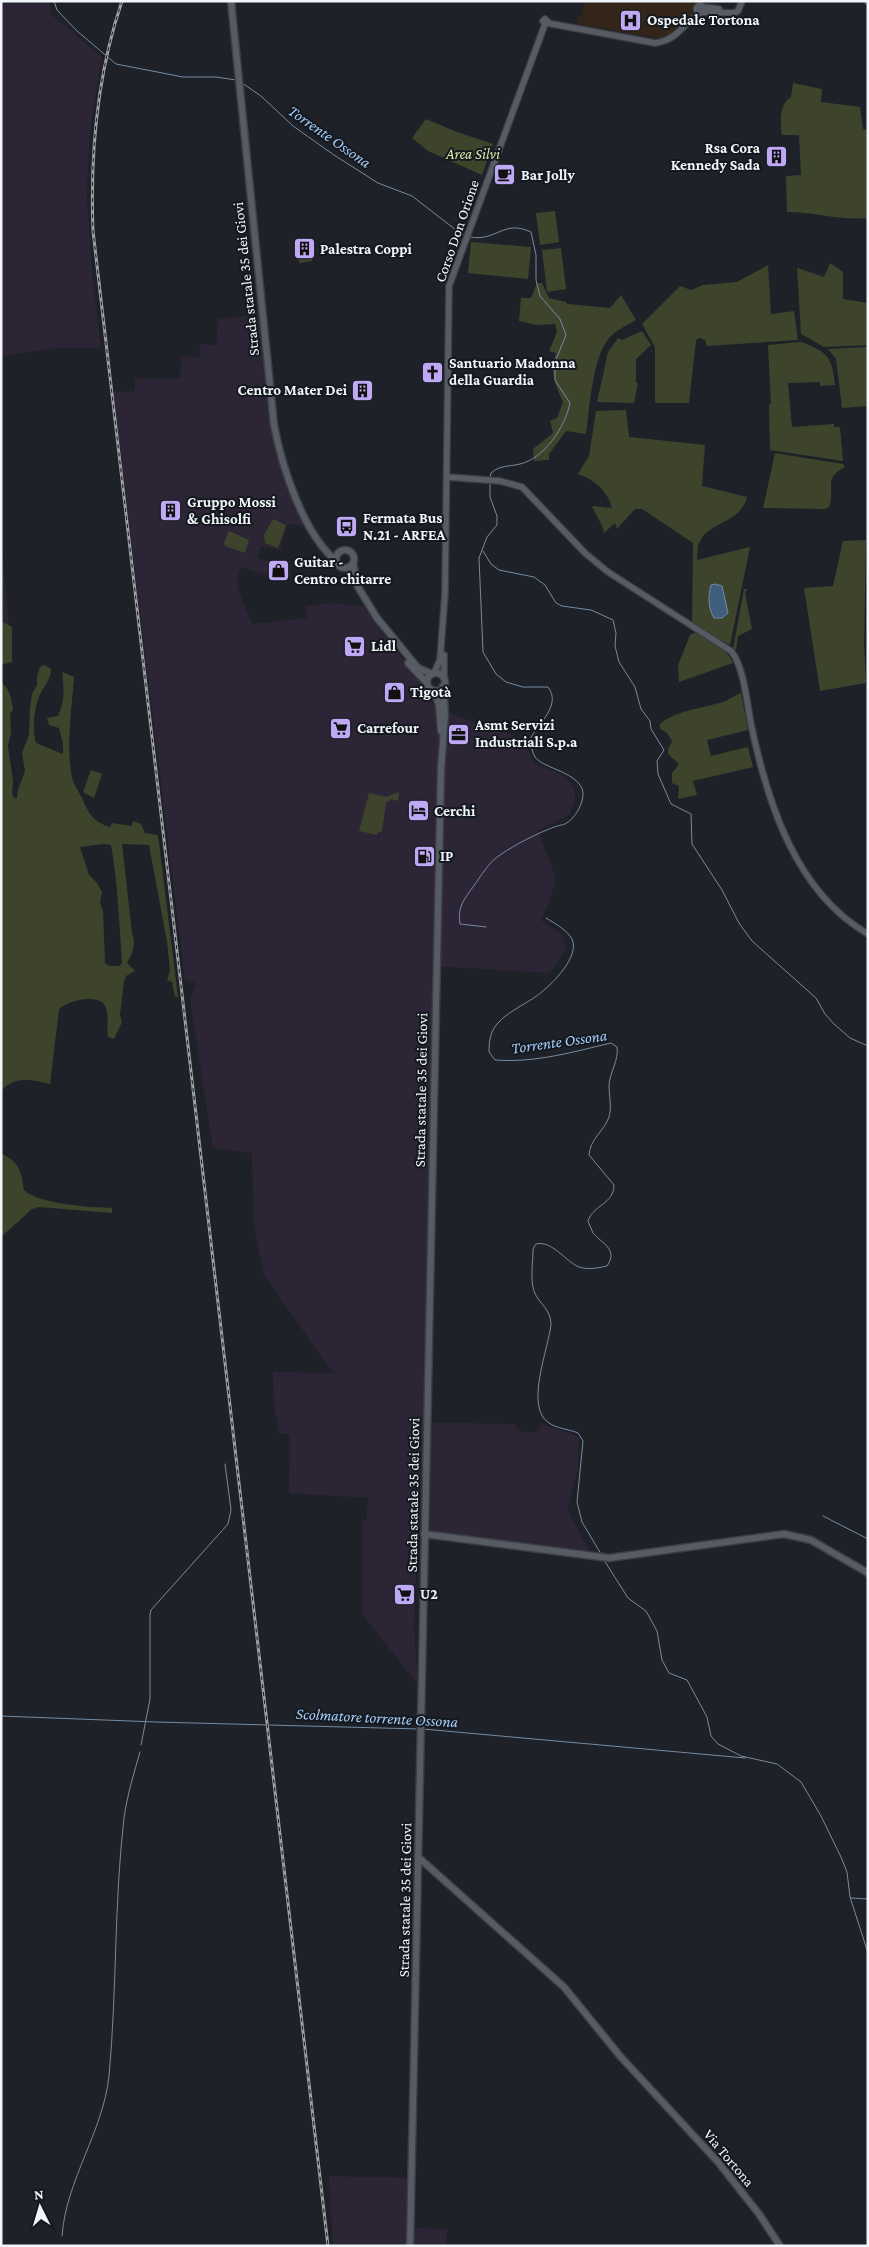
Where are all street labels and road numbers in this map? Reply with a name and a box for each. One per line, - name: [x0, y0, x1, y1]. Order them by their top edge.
- street label: Corso Don Orione: [432, 177, 482, 284]
- street label: Strada statale 35 dei Giovi: [230, 201, 262, 357]
- street label: Strada statale 35 dei Giovi: [412, 1013, 430, 1167]
- street label: Strada statale 35 dei Giovi: [404, 1418, 422, 1572]
- street label: Strada statale 35 dei Giovi: [396, 1823, 414, 1977]
- street label: Via Tortona: [700, 2126, 758, 2190]

